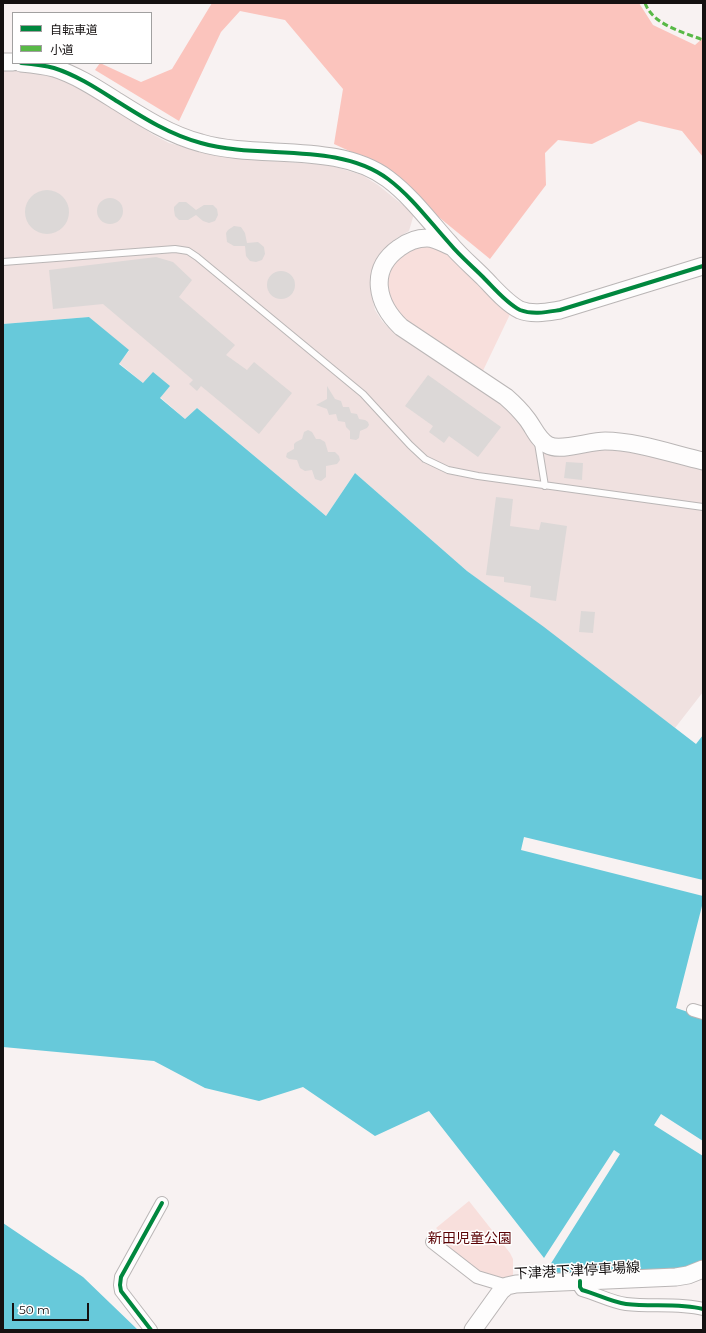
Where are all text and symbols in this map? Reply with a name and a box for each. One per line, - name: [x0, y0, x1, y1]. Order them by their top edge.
- legend: [12, 12, 152, 64]
- text: 自転車道: [50, 22, 98, 37]
- text: 小道: [50, 42, 74, 57]
- park label: 新田児童公園: [428, 1231, 512, 1247]
- street label: 下津港下津停車場線: [514, 1259, 640, 1283]
- scale bar: [14, 1295, 91, 1321]
- text: 50 m: [19, 1302, 50, 1317]

